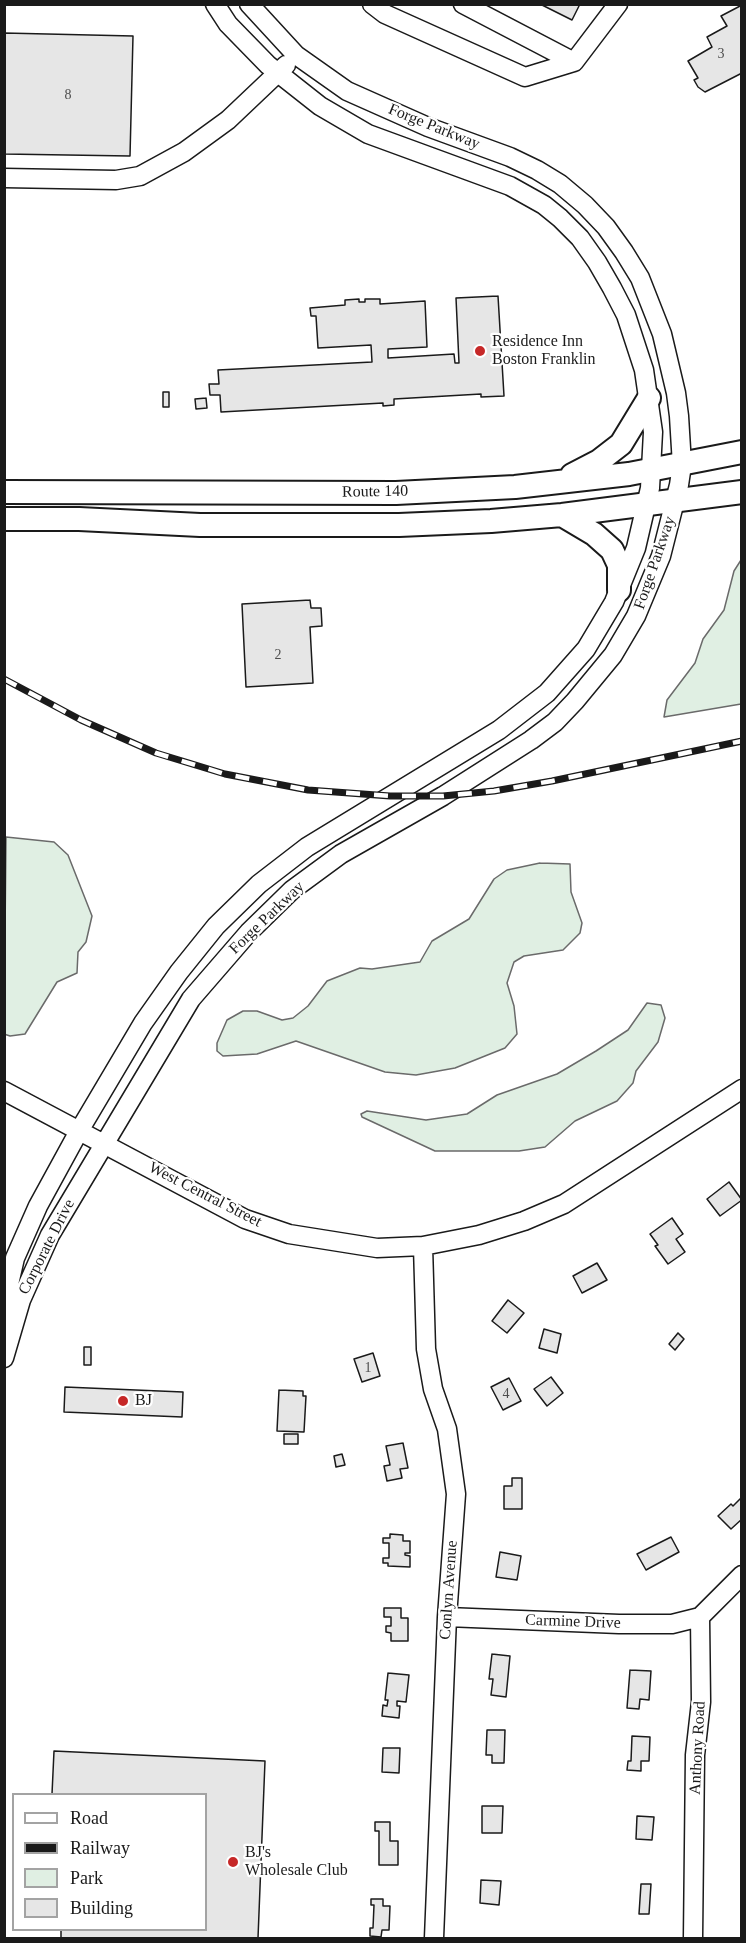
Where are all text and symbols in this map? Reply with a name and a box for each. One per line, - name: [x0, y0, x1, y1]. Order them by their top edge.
- house number: 3: [718, 46, 724, 62]
- house number: 8: [64, 87, 72, 103]
- street label: Forge Parkway: [385, 100, 483, 154]
- place label: Residence Inn Boston Franklin: [492, 332, 596, 370]
- marker: Residence Inn Boston Franklin: [473, 344, 487, 358]
- street label: Route 140: [342, 482, 408, 502]
- street label: Forge Parkway: [630, 514, 680, 612]
- house number: 2: [274, 647, 282, 663]
- street label: Forge Parkway: [225, 877, 309, 959]
- street label: West Central Street: [145, 1158, 265, 1232]
- street label: Corporate Drive: [15, 1196, 79, 1298]
- house number: 1: [364, 1360, 372, 1376]
- house number: 4: [502, 1386, 509, 1402]
- place label: BJ: [135, 1391, 152, 1411]
- marker: BJ: [116, 1394, 130, 1408]
- street label: Conlyn Avenue: [436, 1540, 462, 1640]
- street label: Carmine Drive: [525, 1611, 621, 1633]
- street label: Anthony Road: [686, 1701, 710, 1795]
- legend: [12, 1793, 207, 1931]
- text: Road: [70, 1808, 108, 1828]
- text: Railway: [70, 1838, 130, 1858]
- place label: BJ's Wholesale Club: [245, 1843, 348, 1881]
- marker: BJ's Wholesale Club: [226, 1855, 240, 1869]
- text: Park: [70, 1868, 103, 1888]
- text: Building: [70, 1898, 133, 1918]

